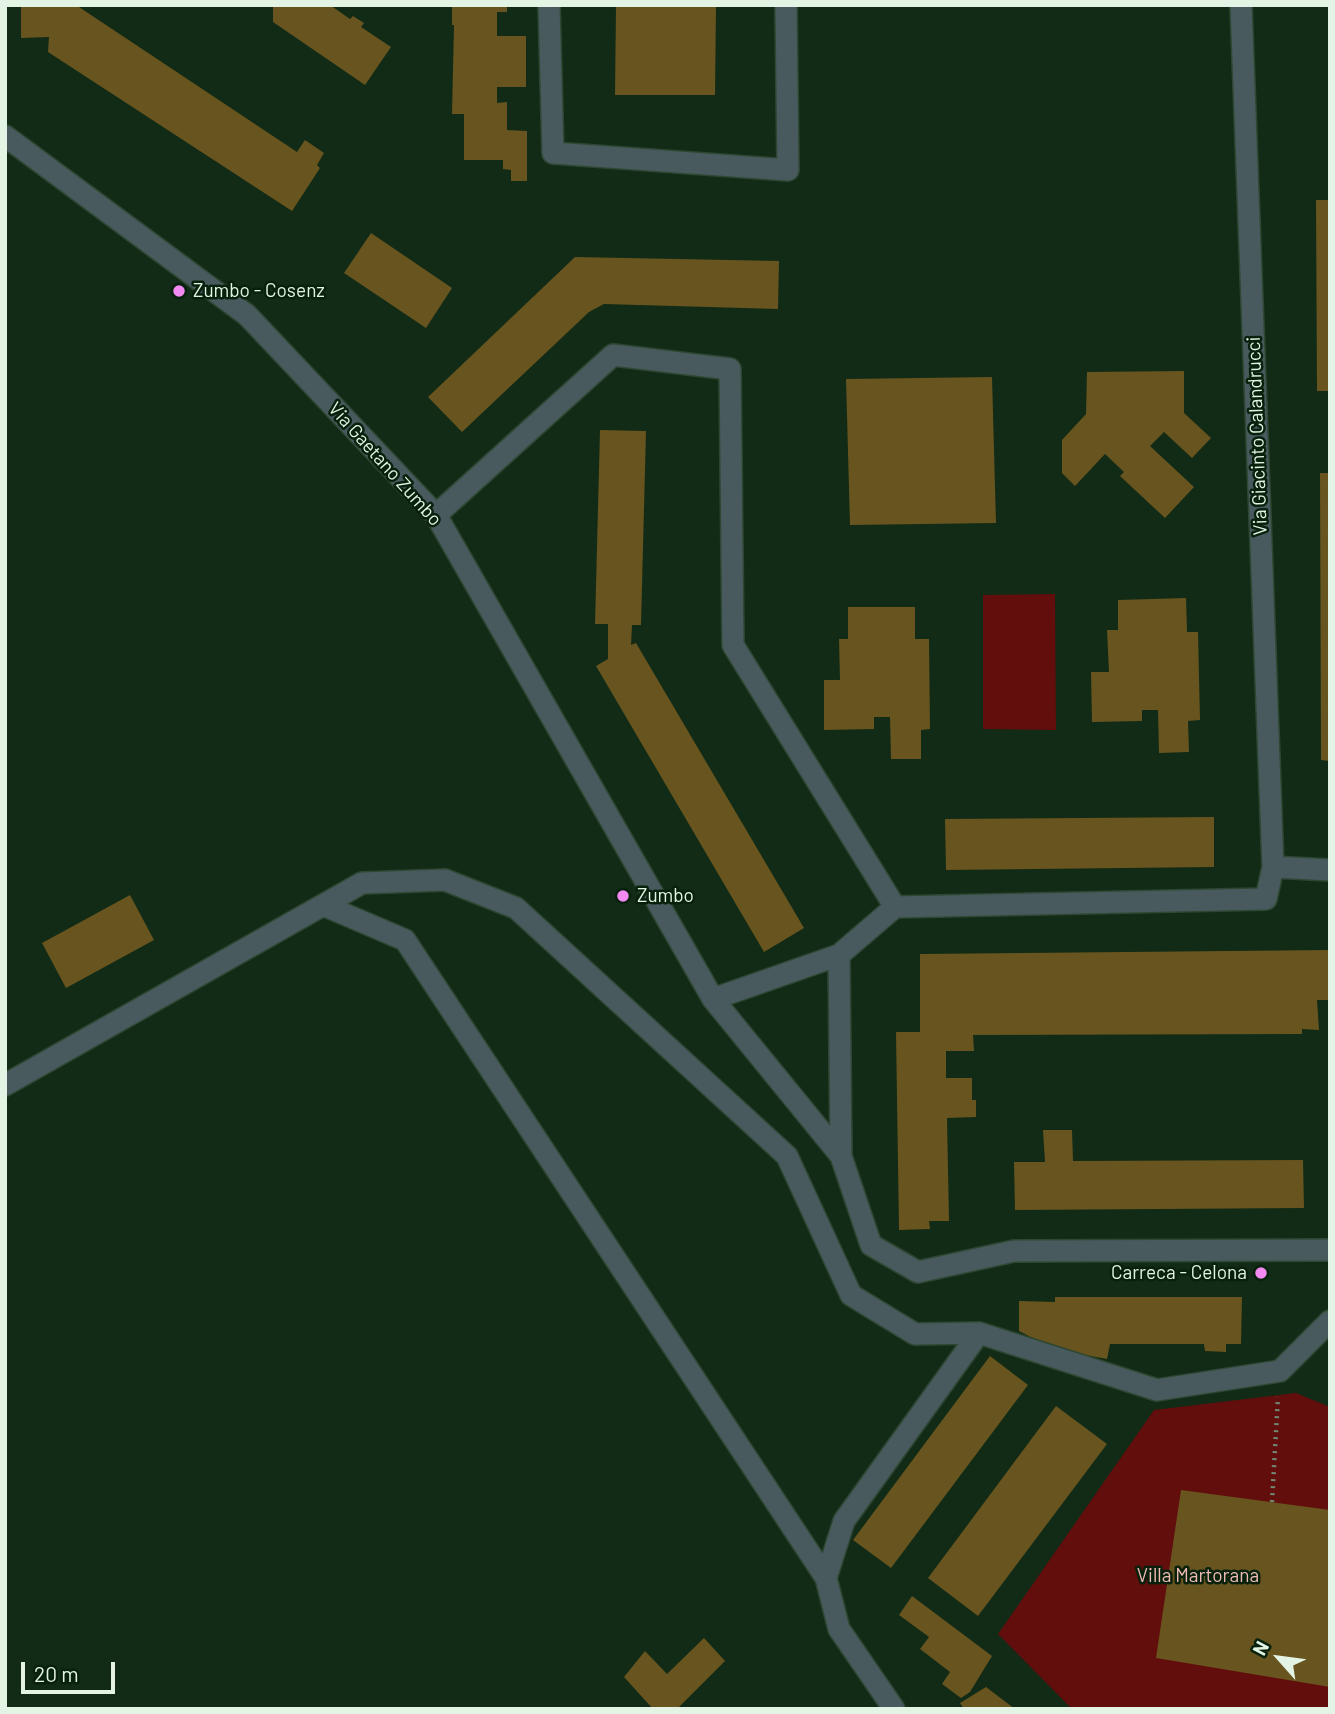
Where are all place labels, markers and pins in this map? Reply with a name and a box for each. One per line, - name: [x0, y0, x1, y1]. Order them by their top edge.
- place label: Zumbo - Cosenz: [193, 280, 325, 302]
- marker: Zumbo - Cosenz: [171, 283, 187, 299]
- place label: Zumbo: [637, 885, 694, 907]
- marker: Zumbo: [615, 888, 631, 904]
- place label: Carreca - Celona: [1111, 1262, 1247, 1284]
- marker: Carreca - Celona: [1253, 1265, 1269, 1281]

